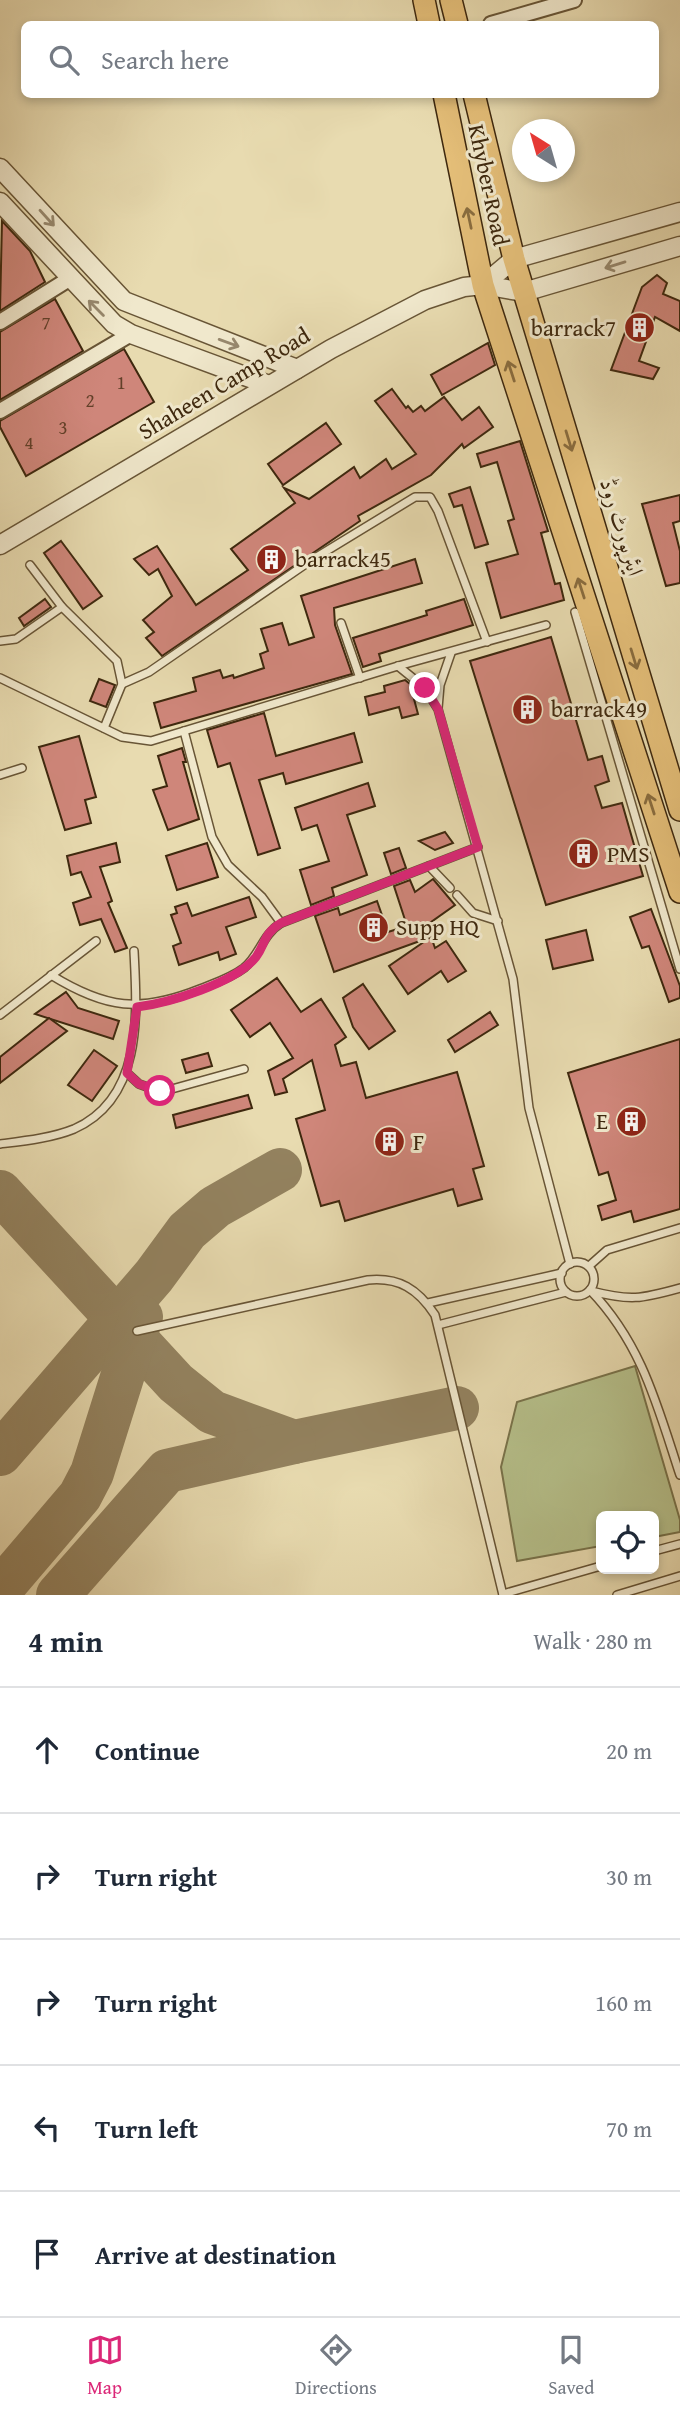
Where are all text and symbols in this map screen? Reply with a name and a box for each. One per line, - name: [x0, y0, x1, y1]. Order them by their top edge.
- search box: [21, 21, 659, 98]
- text: Search here: [101, 40, 229, 79]
- icon: search: [45, 41, 83, 79]
- north arrow: [512, 119, 575, 182]
- street label: Khyber Road: [461, 121, 519, 249]
- one-way arrow: [462, 207, 476, 230]
- one-way arrow: [39, 208, 55, 226]
- one-way arrow: [604, 260, 626, 273]
- one-way arrow: [88, 300, 105, 317]
- house number: 7: [41, 308, 51, 336]
- place label: barrack7: [531, 311, 616, 344]
- building icon: barrack7: [622, 311, 656, 345]
- street label: Shaheen Camp Road: [132, 318, 317, 447]
- one-way arrow: [218, 338, 240, 351]
- one-way arrow: [504, 361, 516, 383]
- house number: 1: [116, 368, 126, 396]
- house number: 2: [85, 386, 95, 414]
- house number: 3: [58, 413, 68, 441]
- house number: 4: [24, 428, 34, 456]
- one-way arrow: [563, 430, 576, 452]
- street label: ایئرپورٹ روڈ: [591, 474, 653, 580]
- building icon: barrack45: [255, 542, 289, 576]
- place label: barrack45: [295, 542, 391, 575]
- one-way arrow: [574, 577, 586, 599]
- one-way arrow: [629, 648, 642, 670]
- route end: [409, 672, 440, 703]
- building icon: barrack49: [511, 692, 545, 726]
- place label: barrack49: [551, 692, 647, 725]
- one-way arrow: [644, 794, 657, 816]
- building icon: PMS: [567, 837, 601, 871]
- place label: PMS: [607, 837, 649, 870]
- building icon: Supp HQ: [356, 910, 390, 944]
- place label: Supp HQ: [396, 910, 480, 943]
- route start: [144, 1075, 175, 1106]
- place label: E: [596, 1104, 608, 1137]
- building icon: E: [614, 1104, 648, 1138]
- building icon: F: [373, 1125, 407, 1159]
- place label: F: [413, 1125, 424, 1158]
- map controls: [596, 1511, 659, 1574]
- button: locate: [596, 1511, 659, 1574]
- text: 4 min: [28, 1619, 103, 1663]
- text: Walk · 280 m: [533, 1624, 652, 1657]
- icon: ahead: [28, 1731, 66, 1769]
- text: Continue: [95, 1731, 200, 1770]
- text: 20 m: [606, 1734, 652, 1767]
- icon: right: [28, 1857, 66, 1895]
- text: Turn right: [95, 1857, 217, 1896]
- text: 30 m: [606, 1860, 652, 1893]
- icon: right: [28, 1983, 66, 2021]
- text: Turn right: [95, 1983, 217, 2022]
- text: 160 m: [595, 1986, 652, 2019]
- icon: left: [28, 2109, 66, 2147]
- text: Turn left: [95, 2109, 198, 2148]
- text: 70 m: [606, 2112, 652, 2145]
- icon: arrive: [28, 2235, 66, 2273]
- text: Arrive at destination: [95, 2235, 336, 2274]
- tab: Map: [86, 2331, 124, 2401]
- tab: Directions: [295, 2331, 377, 2401]
- tab: Saved: [548, 2331, 594, 2401]

